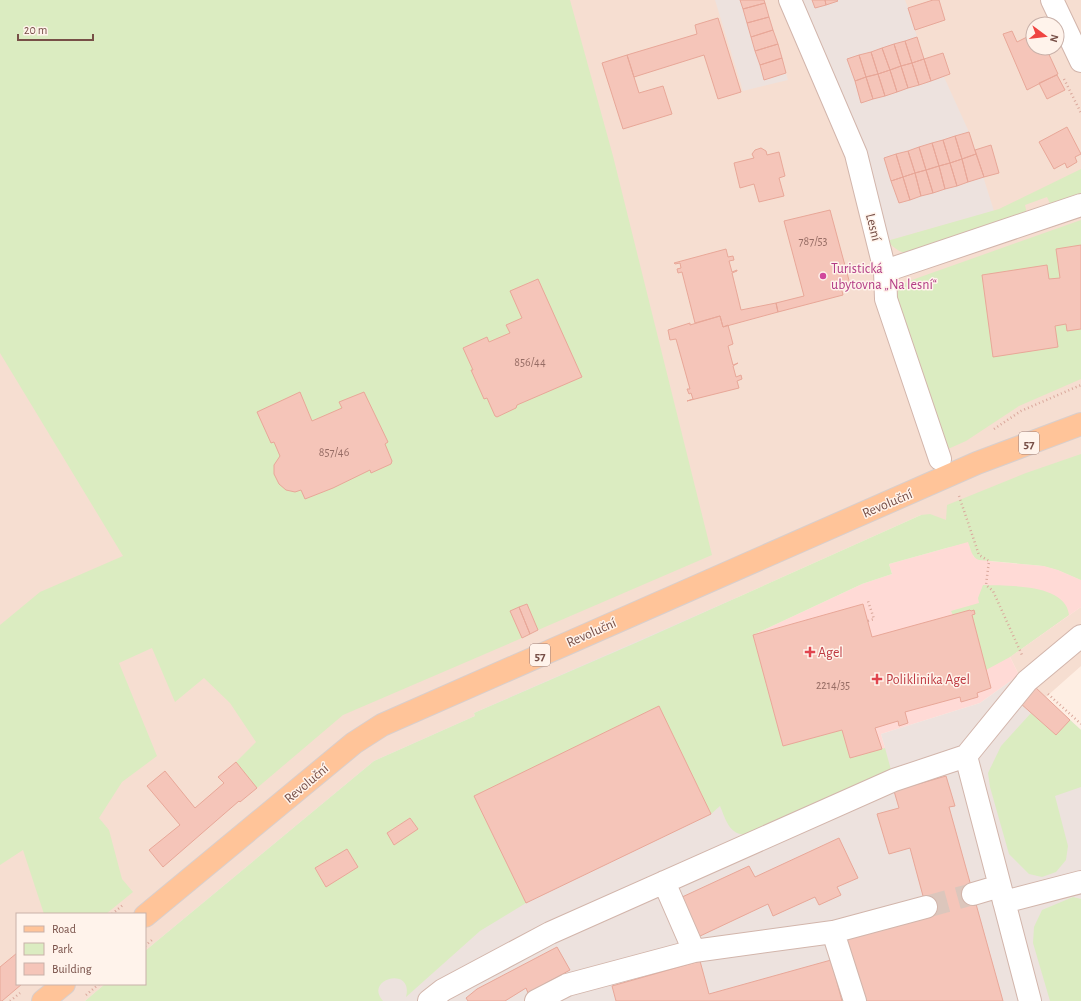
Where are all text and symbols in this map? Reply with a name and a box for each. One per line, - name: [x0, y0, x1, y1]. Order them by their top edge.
- scale bar: [18, 16, 93, 42]
- north arrow: [1025, 16, 1065, 56]
- text: 20 m: [24, 24, 47, 36]
- text: N: [1048, 33, 1060, 44]
- street label: Lesní: [863, 212, 883, 243]
- house number: 787/53: [798, 235, 828, 247]
- place label: Turistická ubytovna „Na lesní“: [831, 262, 937, 292]
- marker: Turistická ubytovna „Na lesní“: [818, 271, 828, 281]
- house number: 856/44: [514, 356, 546, 368]
- road number: 57: [1019, 432, 1039, 454]
- house number: 857/46: [319, 446, 350, 458]
- street label: Revoluční: [860, 487, 915, 521]
- street label: Revoluční: [564, 616, 619, 650]
- road number: 57: [530, 644, 550, 666]
- place label: Agel: [818, 646, 843, 660]
- marker: Agel: [805, 647, 815, 657]
- marker: Poliklinika Agel: [871, 673, 883, 685]
- place label: Poliklinika Agel: [886, 673, 970, 687]
- house number: 2214/35: [816, 679, 850, 691]
- street label: Revoluční: [282, 761, 332, 806]
- legend: [16, 913, 146, 985]
- text: Road: [52, 923, 76, 935]
- text: Park: [52, 943, 73, 955]
- text: Building: [52, 963, 92, 975]

